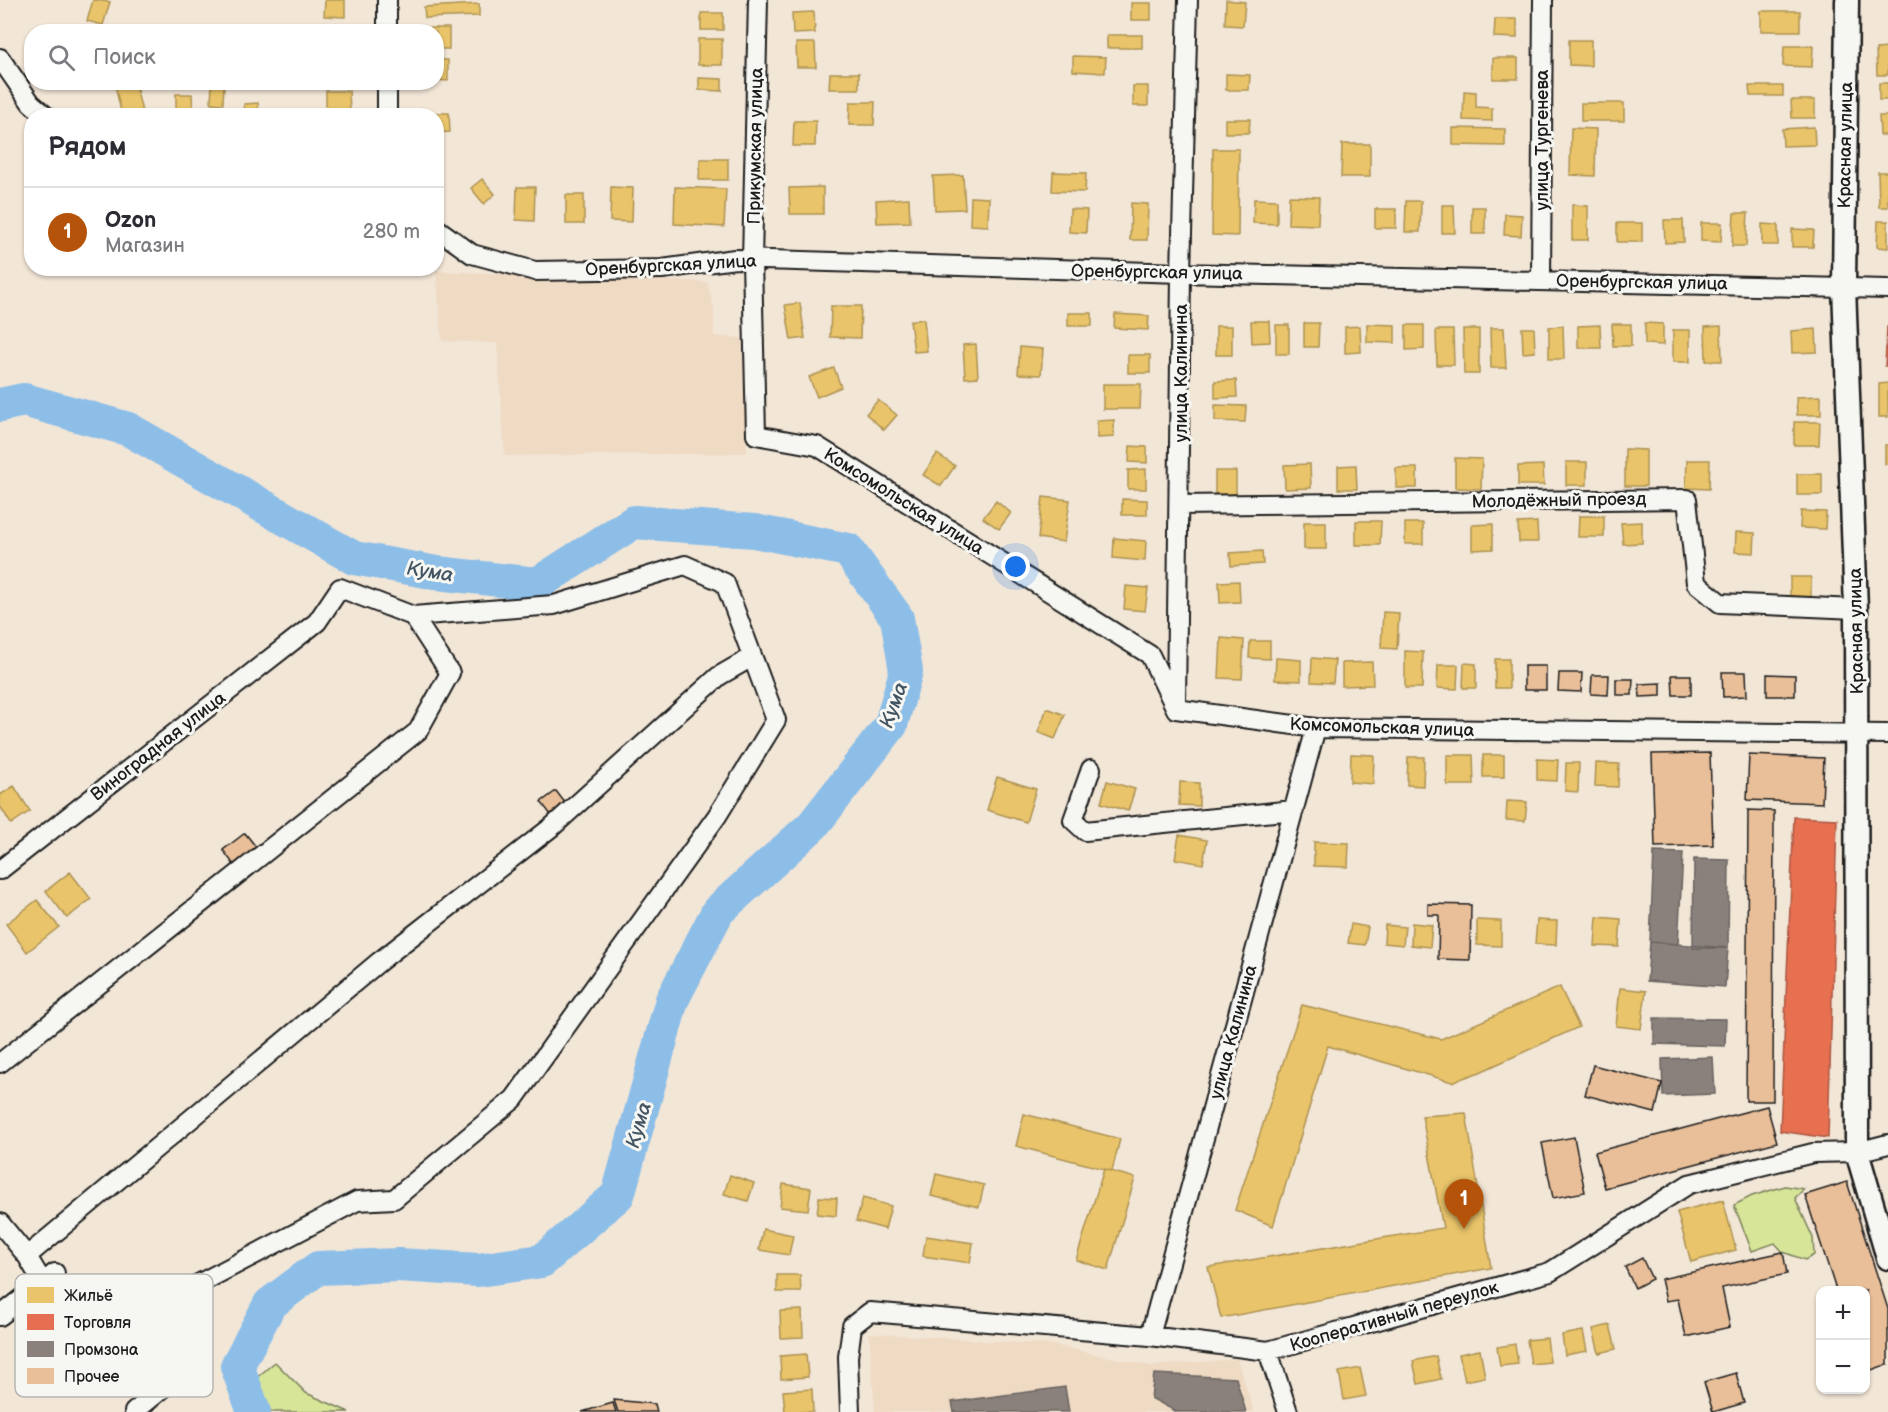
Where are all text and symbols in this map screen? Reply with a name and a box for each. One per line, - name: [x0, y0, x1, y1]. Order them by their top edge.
- search box: [24, 24, 444, 90]
- icon: search: [45, 41, 78, 74]
- text: Поиск: [93, 44, 156, 71]
- street label: Прикумская улица: [744, 67, 767, 225]
- street label: улица Тургенева: [1532, 69, 1553, 210]
- street label: Красная улица: [1834, 81, 1857, 209]
- text: Рядом: [48, 132, 126, 163]
- text: Ozon: [105, 207, 156, 234]
- text: 1: [63, 220, 72, 244]
- text: 280 m: [363, 220, 420, 244]
- text: Магазин: [105, 234, 185, 258]
- street label: Оренбургская улица: [585, 251, 758, 280]
- street label: Оренбургская улица: [1071, 261, 1243, 285]
- street label: Оренбургская улица: [1556, 271, 1728, 295]
- street label: улица Калинина: [1171, 304, 1192, 442]
- street label: Комсомольская улица: [820, 444, 988, 559]
- street label: Молодёжный проезд: [1472, 488, 1647, 513]
- your location: [1001, 552, 1030, 581]
- water label: Кума: [405, 556, 455, 588]
- street label: Красная улица: [1845, 567, 1868, 695]
- water label: Кума: [875, 679, 913, 732]
- street label: Виноградная улица: [87, 687, 230, 806]
- street label: Комсомольская улица: [1289, 714, 1475, 741]
- street label: улица Калинина: [1205, 962, 1262, 1102]
- water label: Кума: [621, 1099, 657, 1151]
- pin: 1: [1444, 1180, 1484, 1229]
- legend: [15, 1274, 213, 1397]
- street label: Кооперативный переулок: [1287, 1277, 1501, 1356]
- map controls: [1816, 1286, 1870, 1394]
- button: +: [1816, 1286, 1870, 1340]
- text: Жильё: [64, 1287, 113, 1306]
- text: Торговля: [64, 1314, 131, 1333]
- button: −: [1816, 1340, 1870, 1394]
- text: Промзона: [64, 1341, 139, 1360]
- text: Прочее: [64, 1368, 120, 1387]

